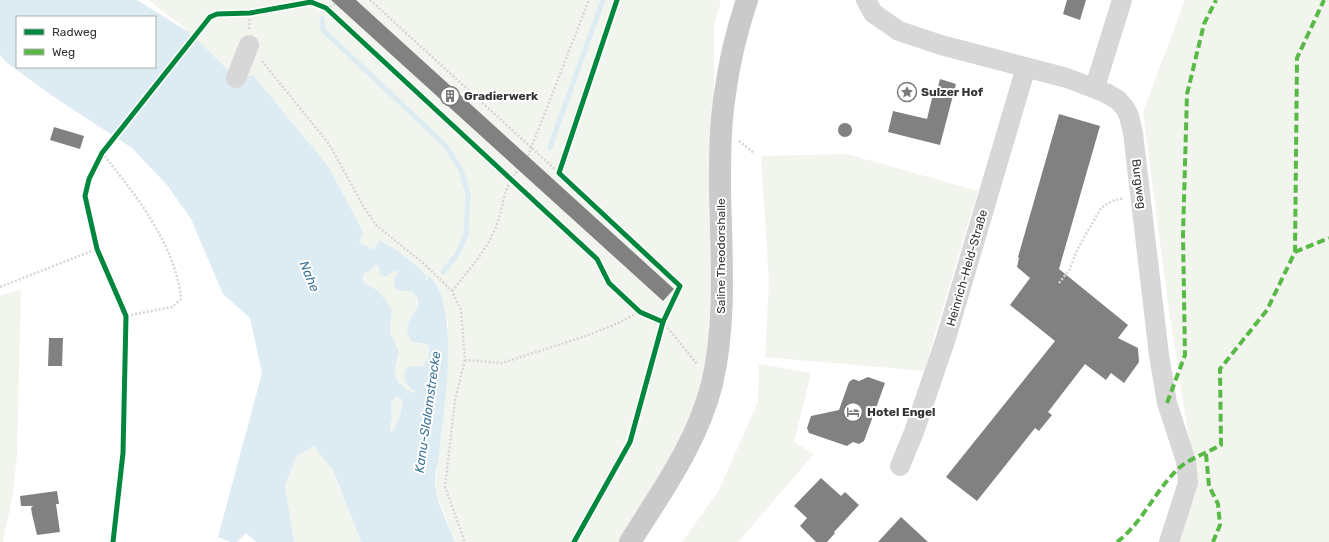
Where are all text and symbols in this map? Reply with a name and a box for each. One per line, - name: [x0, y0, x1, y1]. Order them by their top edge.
- legend: [16, 16, 156, 68]
- text: Radweg: [52, 25, 97, 39]
- text: Weg: [52, 45, 75, 59]
- place icon: Sulzer Hof: [896, 81, 918, 103]
- building icon: Gradierwerk: [439, 85, 461, 107]
- place label: Sulzer Hof: [921, 85, 984, 99]
- place label: Gradierwerk: [464, 89, 538, 103]
- street label: Burgweg: [1129, 158, 1149, 210]
- street label: Saline Theodorshalle: [714, 198, 728, 314]
- street label: Heinrich-Held-Straße: [944, 208, 990, 328]
- water label: Nahe: [296, 259, 323, 294]
- water label: Kanu-Slalomstrecke: [412, 350, 443, 474]
- hotel icon: Hotel Engel: [842, 401, 864, 423]
- place label: Hotel Engel: [867, 405, 936, 419]

